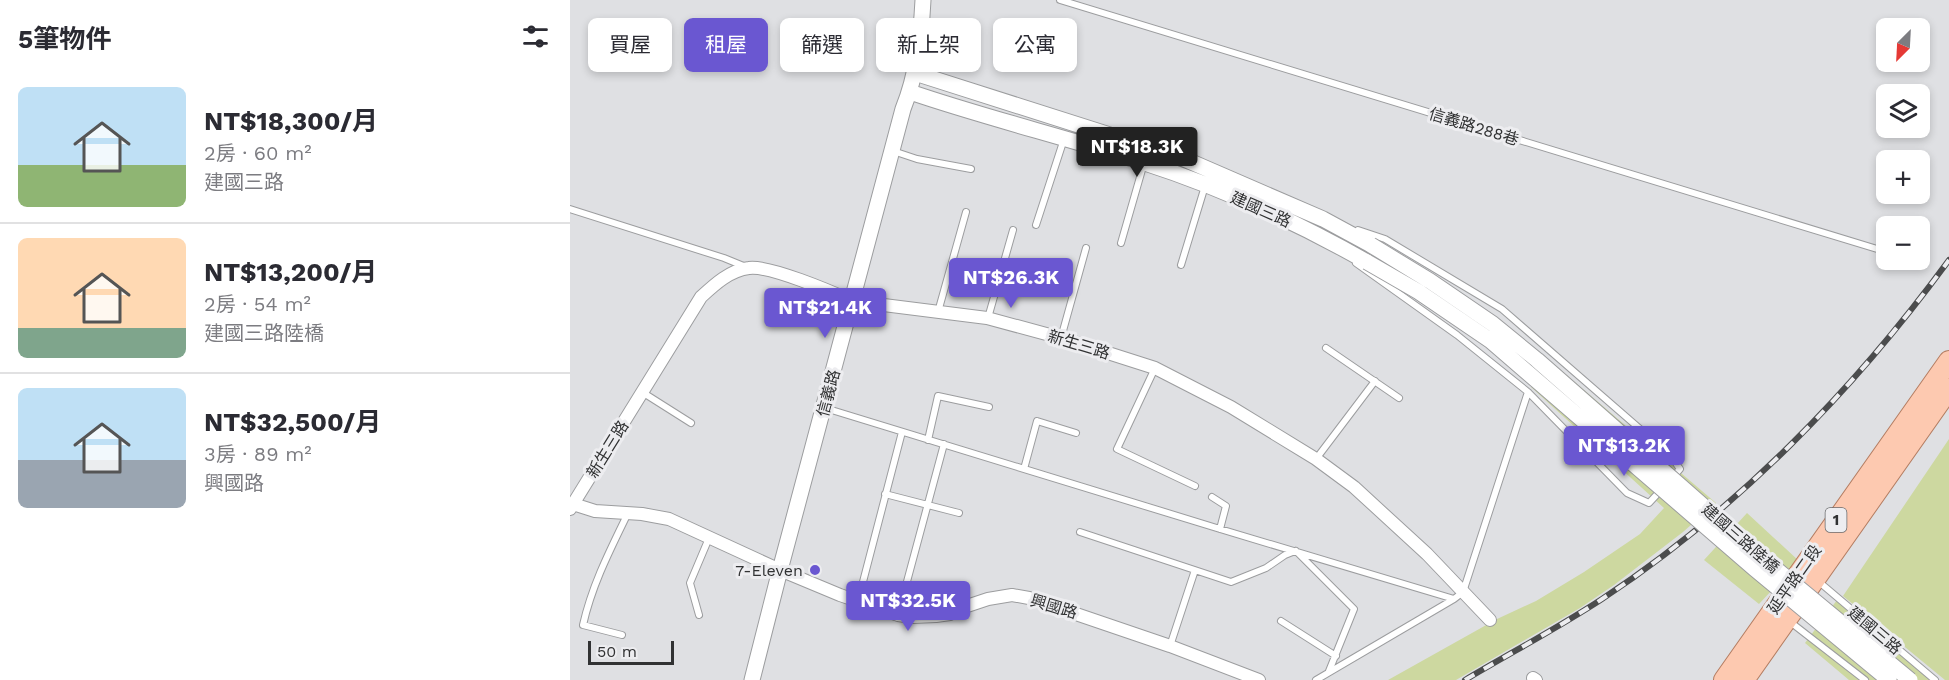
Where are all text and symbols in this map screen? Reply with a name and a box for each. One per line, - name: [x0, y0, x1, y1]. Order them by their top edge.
- chip: 買屋: [588, 18, 672, 72]
- chip: 租屋: [684, 18, 768, 72]
- chip: 篩選: [780, 18, 864, 72]
- chip: 新上架: [876, 18, 981, 72]
- chip: 公寓: [993, 18, 1077, 72]
- north arrow: [1876, 18, 1930, 72]
- map controls: [1876, 18, 1930, 270]
- icon: filters: [519, 20, 552, 53]
- text: 5筆物件: [18, 24, 111, 54]
- button: layers: [1876, 84, 1930, 138]
- street label: 信義路288巷: [1427, 104, 1521, 149]
- text: NT$18,300/月: [204, 106, 378, 136]
- icon: home: [66, 111, 138, 183]
- pin: NT$18.3K: [1075, 127, 1199, 178]
- text: NT$18.3K: [1090, 134, 1184, 158]
- text: 2房 · 60 m²: [204, 141, 312, 165]
- button: +: [1876, 150, 1930, 204]
- text: 建國三路: [204, 170, 284, 194]
- street label: 建國三路: [1228, 188, 1294, 231]
- button: −: [1876, 216, 1930, 270]
- text: NT$13,200/月: [204, 257, 377, 287]
- pin: NT$26.3K: [949, 258, 1073, 309]
- icon: home: [66, 262, 138, 334]
- text: NT$26.3K: [963, 265, 1059, 289]
- pin: NT$21.4K: [763, 288, 887, 339]
- text: 2房 · 54 m²: [204, 292, 311, 316]
- text: NT$21.4K: [778, 295, 872, 319]
- text: 建國三路陸橋: [204, 321, 324, 345]
- street label: 新生三路: [1045, 326, 1112, 363]
- street label: 信義路: [813, 367, 844, 419]
- text: NT$32,500/月: [204, 407, 381, 437]
- icon: home: [66, 412, 138, 484]
- street label: 新生三路: [582, 417, 632, 481]
- pin: NT$13.2K: [1562, 426, 1686, 477]
- text: NT$13.2K: [1578, 433, 1670, 457]
- text: 3房 · 89 m²: [204, 442, 312, 466]
- text: 興國路: [204, 471, 264, 495]
- street label: 建國三路陸橋: [1698, 500, 1783, 577]
- road number: 1: [1826, 508, 1846, 532]
- street label: 延平路二段: [1764, 541, 1825, 618]
- place label: 7-Eleven: [735, 561, 803, 580]
- marker: 7-Eleven: [808, 563, 822, 577]
- pin: NT$32.5K: [846, 581, 970, 632]
- text: NT$32.5K: [860, 588, 956, 612]
- street label: 興國路: [1028, 590, 1080, 623]
- street label: 建國三路: [1844, 603, 1905, 658]
- scale bar: [588, 638, 674, 666]
- text: 50 m: [597, 642, 637, 661]

